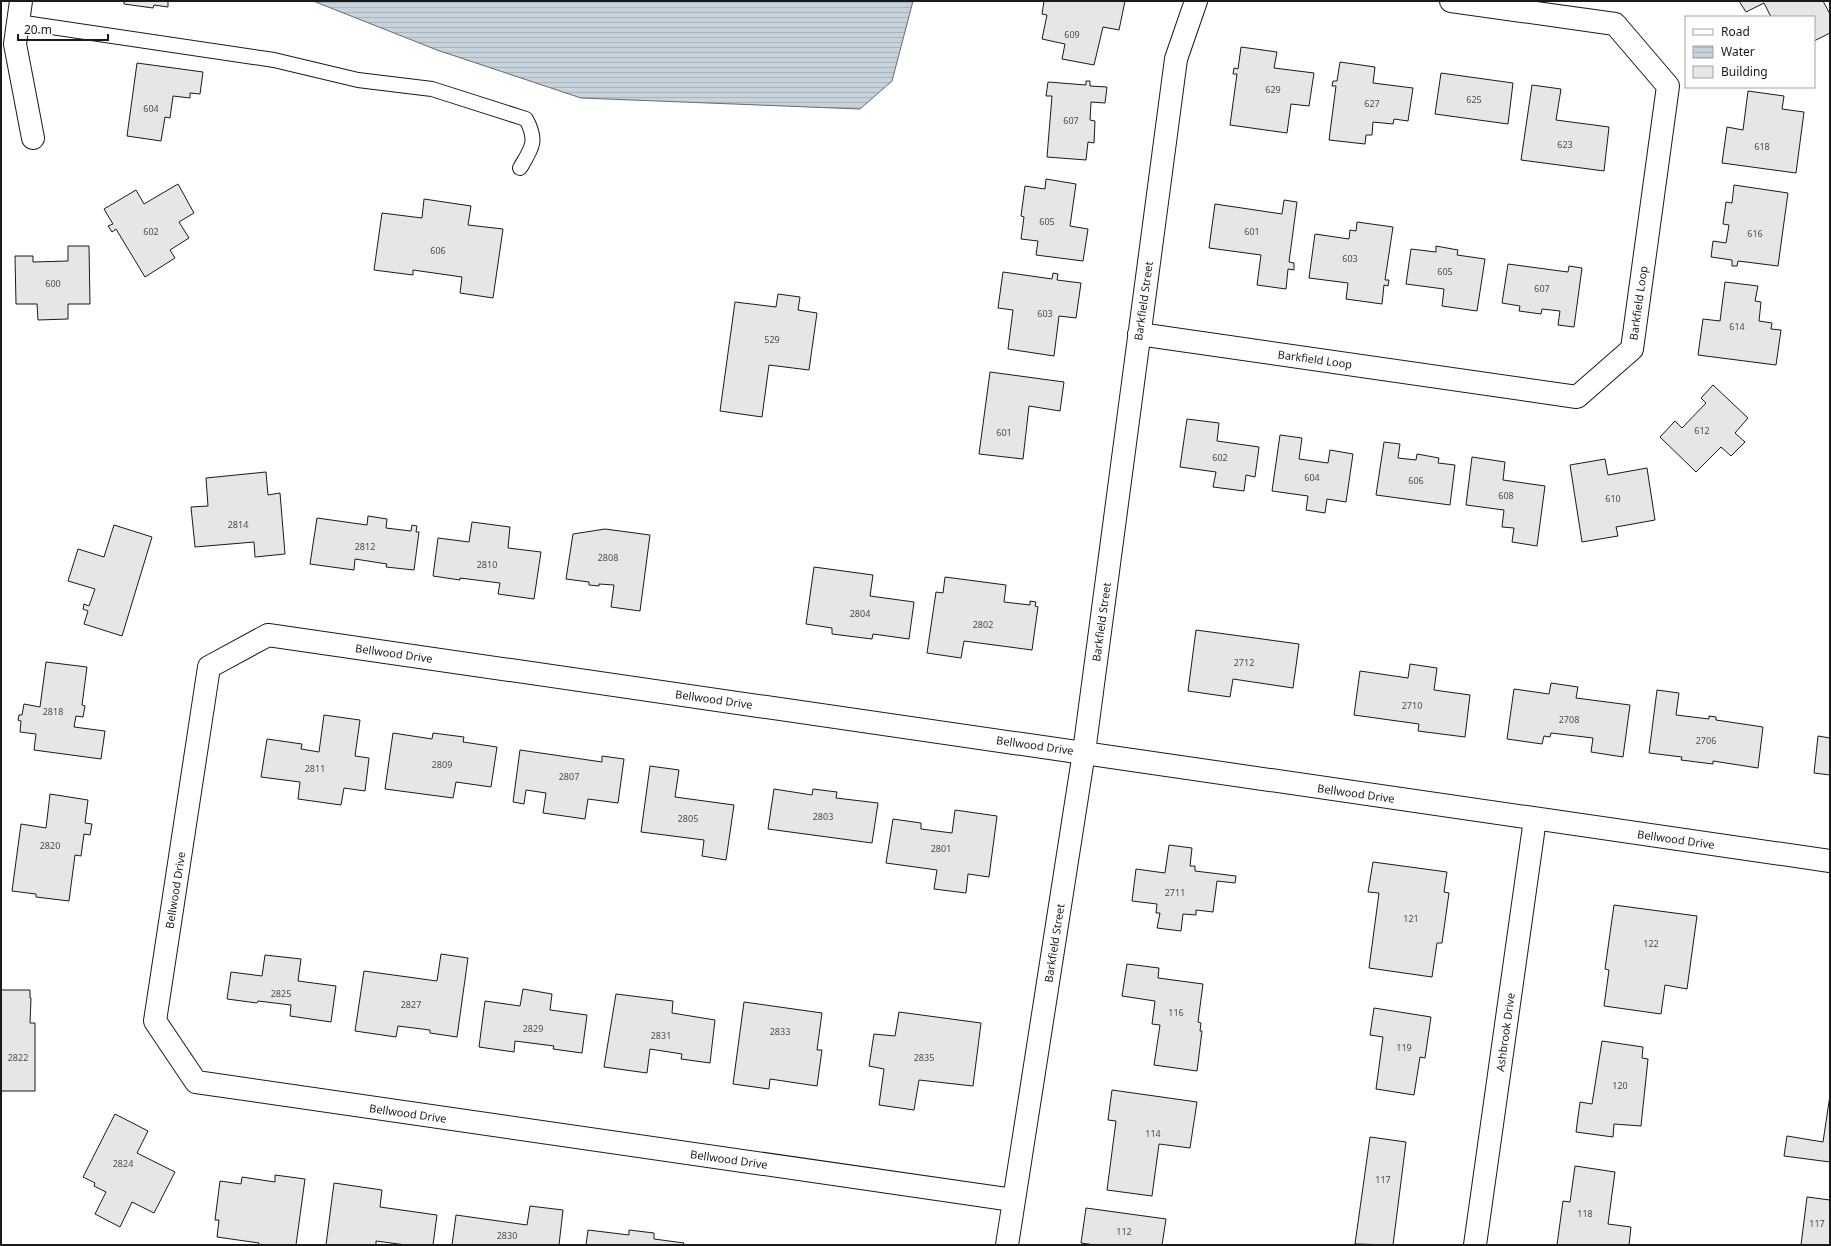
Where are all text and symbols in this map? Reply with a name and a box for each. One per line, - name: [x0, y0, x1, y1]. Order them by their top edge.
- scale bar: [18, 16, 108, 42]
- legend: [1685, 16, 1815, 88]
- text: 20 m: [24, 21, 52, 38]
- text: Road: [1721, 23, 1750, 40]
- house number: 609: [1064, 28, 1080, 41]
- text: Water: [1721, 43, 1755, 60]
- text: Building: [1721, 63, 1768, 80]
- house number: 629: [1265, 83, 1281, 96]
- house number: 625: [1466, 93, 1482, 106]
- house number: 627: [1364, 97, 1380, 110]
- house number: 604: [143, 102, 159, 115]
- house number: 607: [1063, 114, 1079, 127]
- house number: 623: [1557, 138, 1573, 151]
- house number: 618: [1754, 140, 1770, 153]
- house number: 605: [1039, 215, 1055, 228]
- house number: 602: [143, 225, 159, 238]
- house number: 601: [1244, 225, 1260, 238]
- house number: 616: [1747, 227, 1763, 240]
- house number: 606: [430, 244, 446, 257]
- house number: 603: [1342, 252, 1358, 265]
- street label: Barkfield Street: [1130, 260, 1156, 342]
- house number: 605: [1437, 265, 1453, 278]
- street label: Barkfield Loop: [1625, 265, 1651, 341]
- house number: 600: [45, 277, 61, 290]
- house number: 607: [1534, 282, 1550, 295]
- house number: 603: [1037, 307, 1053, 320]
- house number: 614: [1729, 320, 1745, 333]
- house number: 529: [764, 333, 780, 346]
- street label: Barkfield Loop: [1277, 346, 1353, 372]
- house number: 612: [1694, 424, 1710, 437]
- house number: 601: [996, 426, 1012, 439]
- house number: 602: [1212, 451, 1228, 464]
- house number: 604: [1304, 471, 1320, 484]
- house number: 606: [1408, 474, 1424, 487]
- house number: 608: [1498, 489, 1514, 502]
- house number: 610: [1605, 492, 1621, 505]
- house number: 2814: [228, 518, 248, 531]
- house number: 2812: [355, 540, 375, 553]
- house number: 2808: [598, 551, 618, 564]
- house number: 2810: [477, 558, 497, 571]
- street label: Barkfield Street: [1088, 581, 1114, 663]
- house number: 2804: [850, 607, 870, 620]
- house number: 2802: [973, 618, 993, 631]
- street label: Bellwood Drive: [354, 640, 434, 666]
- house number: 2712: [1234, 656, 1254, 669]
- street label: Bellwood Drive: [674, 686, 754, 712]
- house number: 2710: [1402, 699, 1422, 712]
- house number: 2818: [43, 705, 63, 718]
- house number: 2708: [1559, 713, 1579, 726]
- street label: Bellwood Drive: [995, 732, 1075, 758]
- house number: 2706: [1696, 734, 1716, 747]
- house number: 2809: [432, 758, 452, 771]
- house number: 2811: [305, 762, 325, 775]
- house number: 2807: [559, 770, 579, 783]
- street label: Bellwood Drive: [1316, 780, 1396, 806]
- house number: 2803: [813, 810, 833, 823]
- house number: 2805: [678, 812, 698, 825]
- street label: Bellwood Drive: [1636, 826, 1716, 852]
- house number: 2820: [40, 839, 60, 852]
- house number: 2801: [931, 842, 951, 855]
- street label: Bellwood Drive: [162, 850, 188, 930]
- house number: 2711: [1165, 886, 1185, 899]
- street label: Barkfield Street: [1040, 902, 1068, 984]
- house number: 121: [1403, 912, 1419, 925]
- house number: 122: [1643, 937, 1659, 950]
- house number: 2825: [271, 987, 291, 1000]
- street label: Ashbrook Drive: [1492, 992, 1518, 1072]
- house number: 2827: [401, 998, 421, 1011]
- house number: 116: [1168, 1006, 1184, 1019]
- house number: 2829: [523, 1022, 543, 1035]
- house number: 2833: [770, 1025, 790, 1038]
- house number: 2831: [651, 1029, 671, 1042]
- house number: 119: [1396, 1041, 1412, 1054]
- house number: 2822: [8, 1051, 28, 1064]
- house number: 2835: [914, 1051, 934, 1064]
- house number: 120: [1612, 1079, 1628, 1092]
- street label: Bellwood Drive: [368, 1100, 448, 1126]
- house number: 114: [1145, 1127, 1161, 1140]
- street label: Bellwood Drive: [689, 1146, 769, 1172]
- house number: 2824: [113, 1157, 133, 1170]
- house number: 117: [1375, 1173, 1391, 1186]
- house number: 118: [1577, 1207, 1593, 1220]
- house number: 117: [1809, 1217, 1825, 1230]
- house number: 112: [1116, 1225, 1132, 1238]
- house number: 2830: [497, 1229, 517, 1242]

